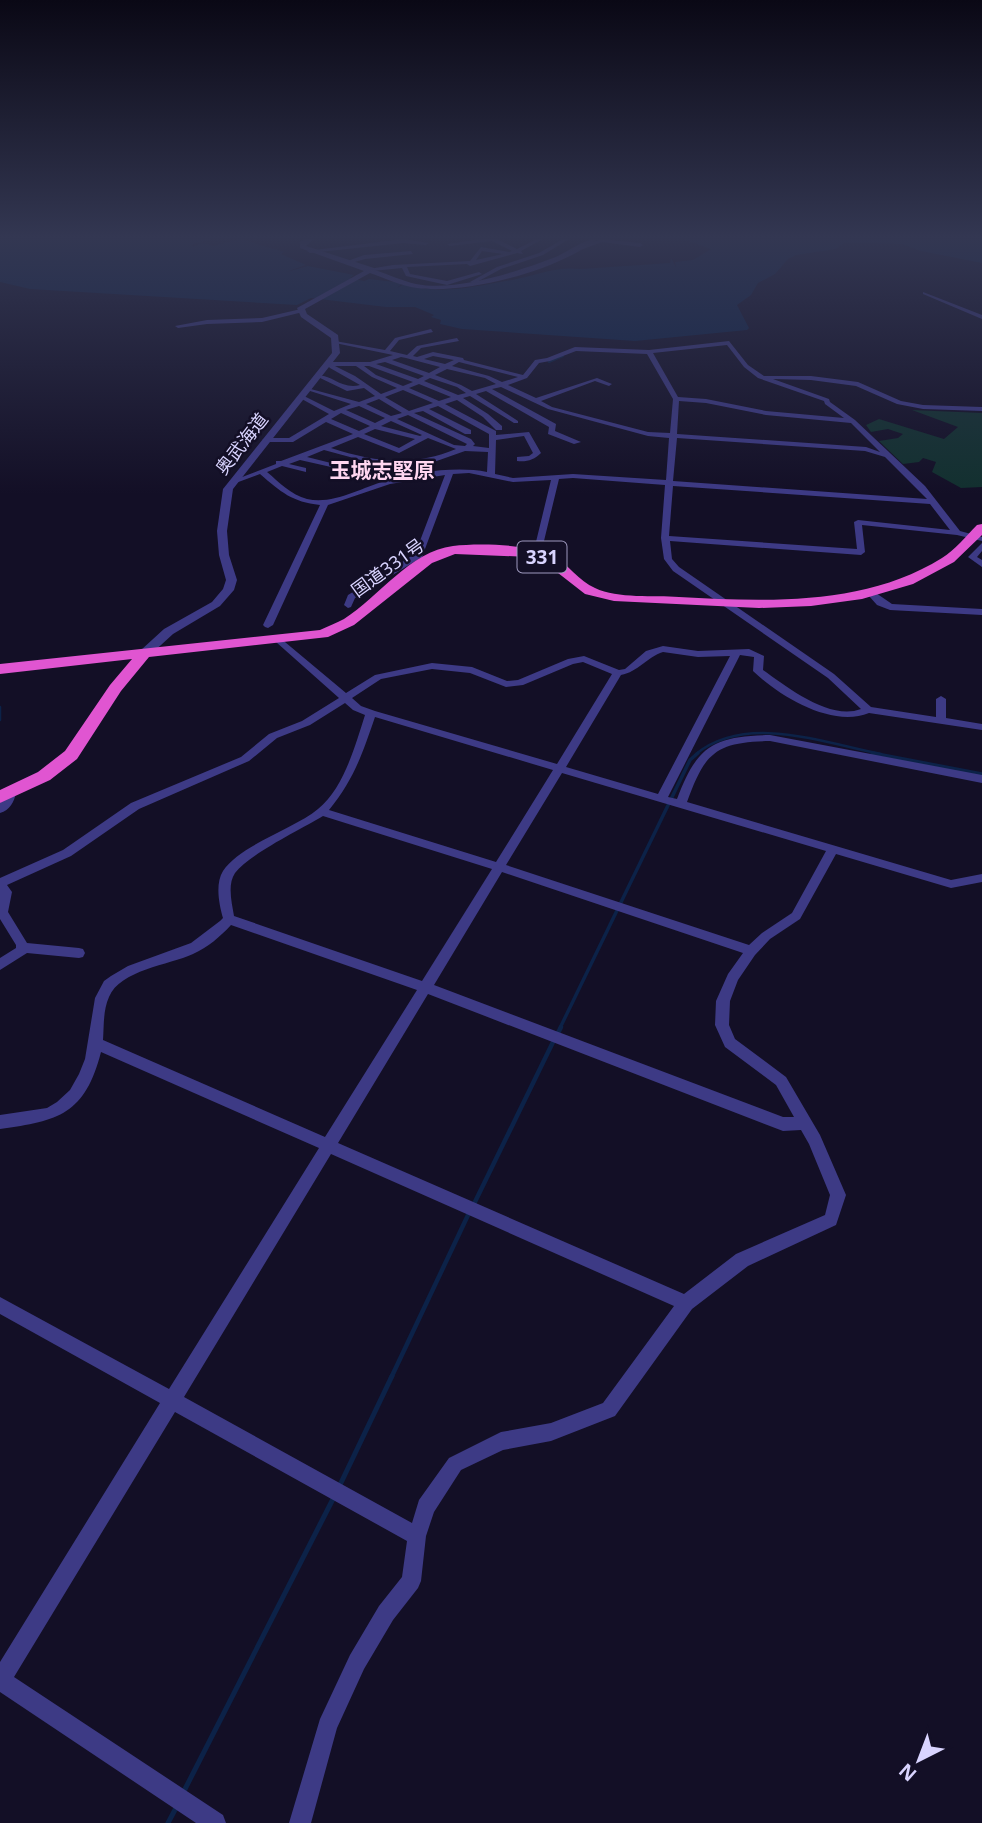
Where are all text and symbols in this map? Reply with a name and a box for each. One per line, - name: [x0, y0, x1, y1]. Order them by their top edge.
- street label: 奥武海道: [210, 408, 273, 479]
- district label: 玉城志堅原: [330, 456, 435, 484]
- street label: 国道331号: [346, 533, 429, 602]
- road number: 331: [518, 542, 566, 572]
- north arrow: [884, 1725, 954, 1795]
- text: N: [893, 1758, 922, 1787]

